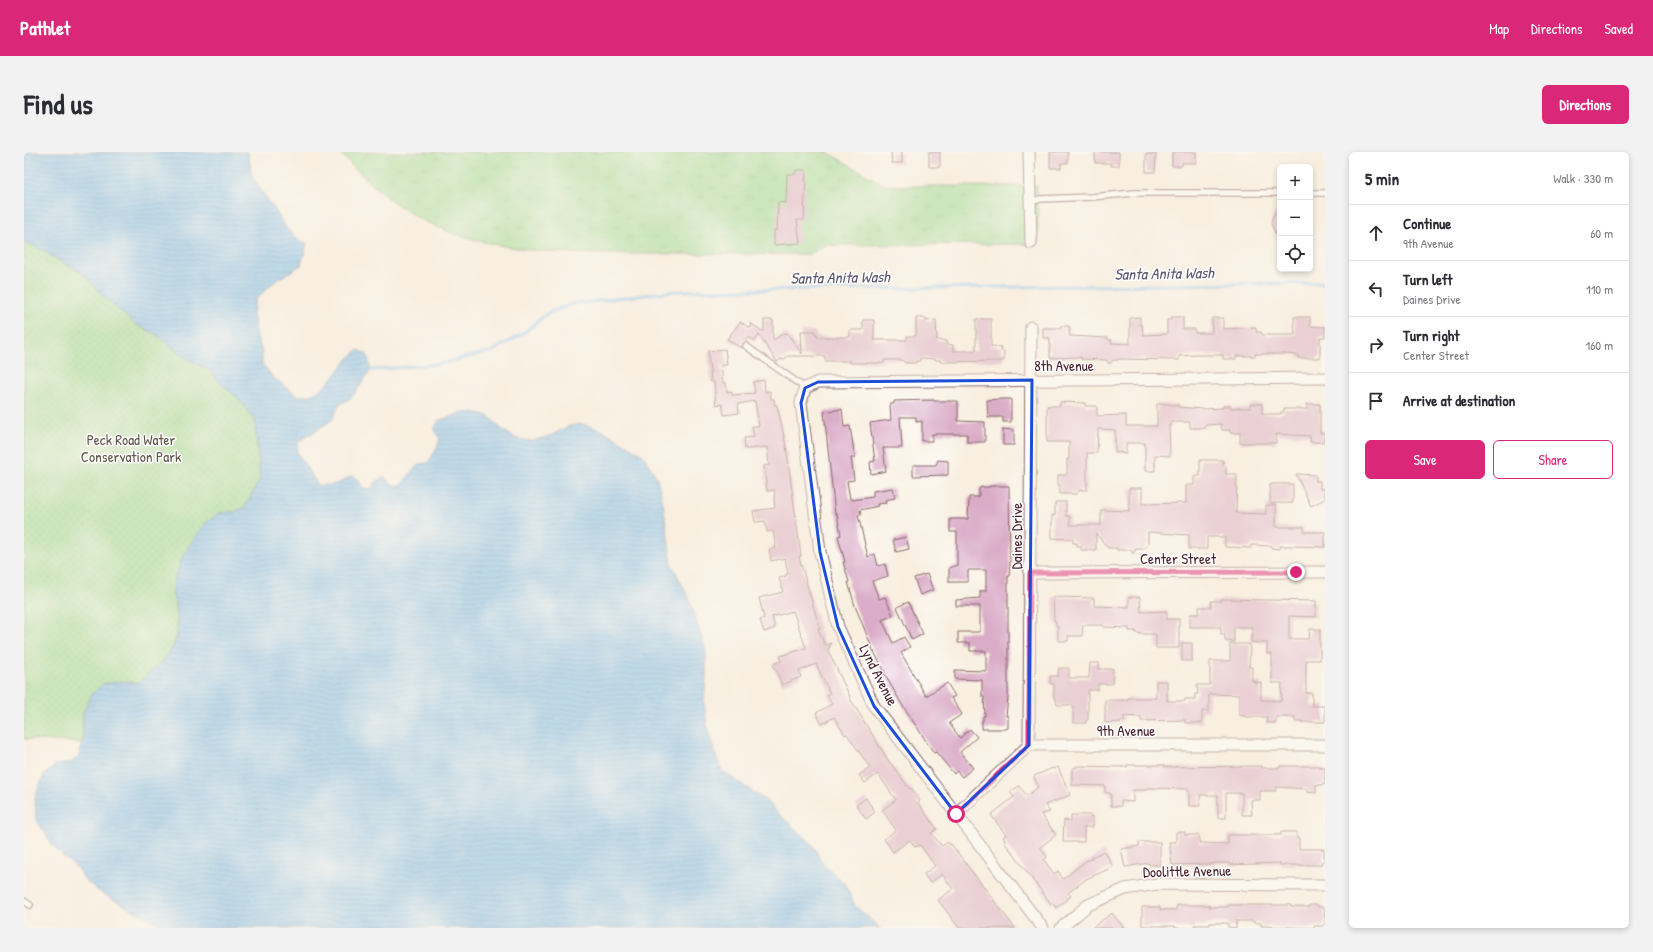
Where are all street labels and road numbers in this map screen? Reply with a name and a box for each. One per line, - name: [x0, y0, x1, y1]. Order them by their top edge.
- street label: 8th Avenue: [1034, 355, 1094, 376]
- street label: Daines Drive: [1006, 503, 1027, 569]
- street label: Center Street: [1140, 548, 1217, 569]
- street label: Lynd Avenue: [855, 641, 903, 709]
- street label: 9th Avenue: [1097, 720, 1155, 741]
- street label: Doolittle Avenue: [1143, 860, 1231, 882]

